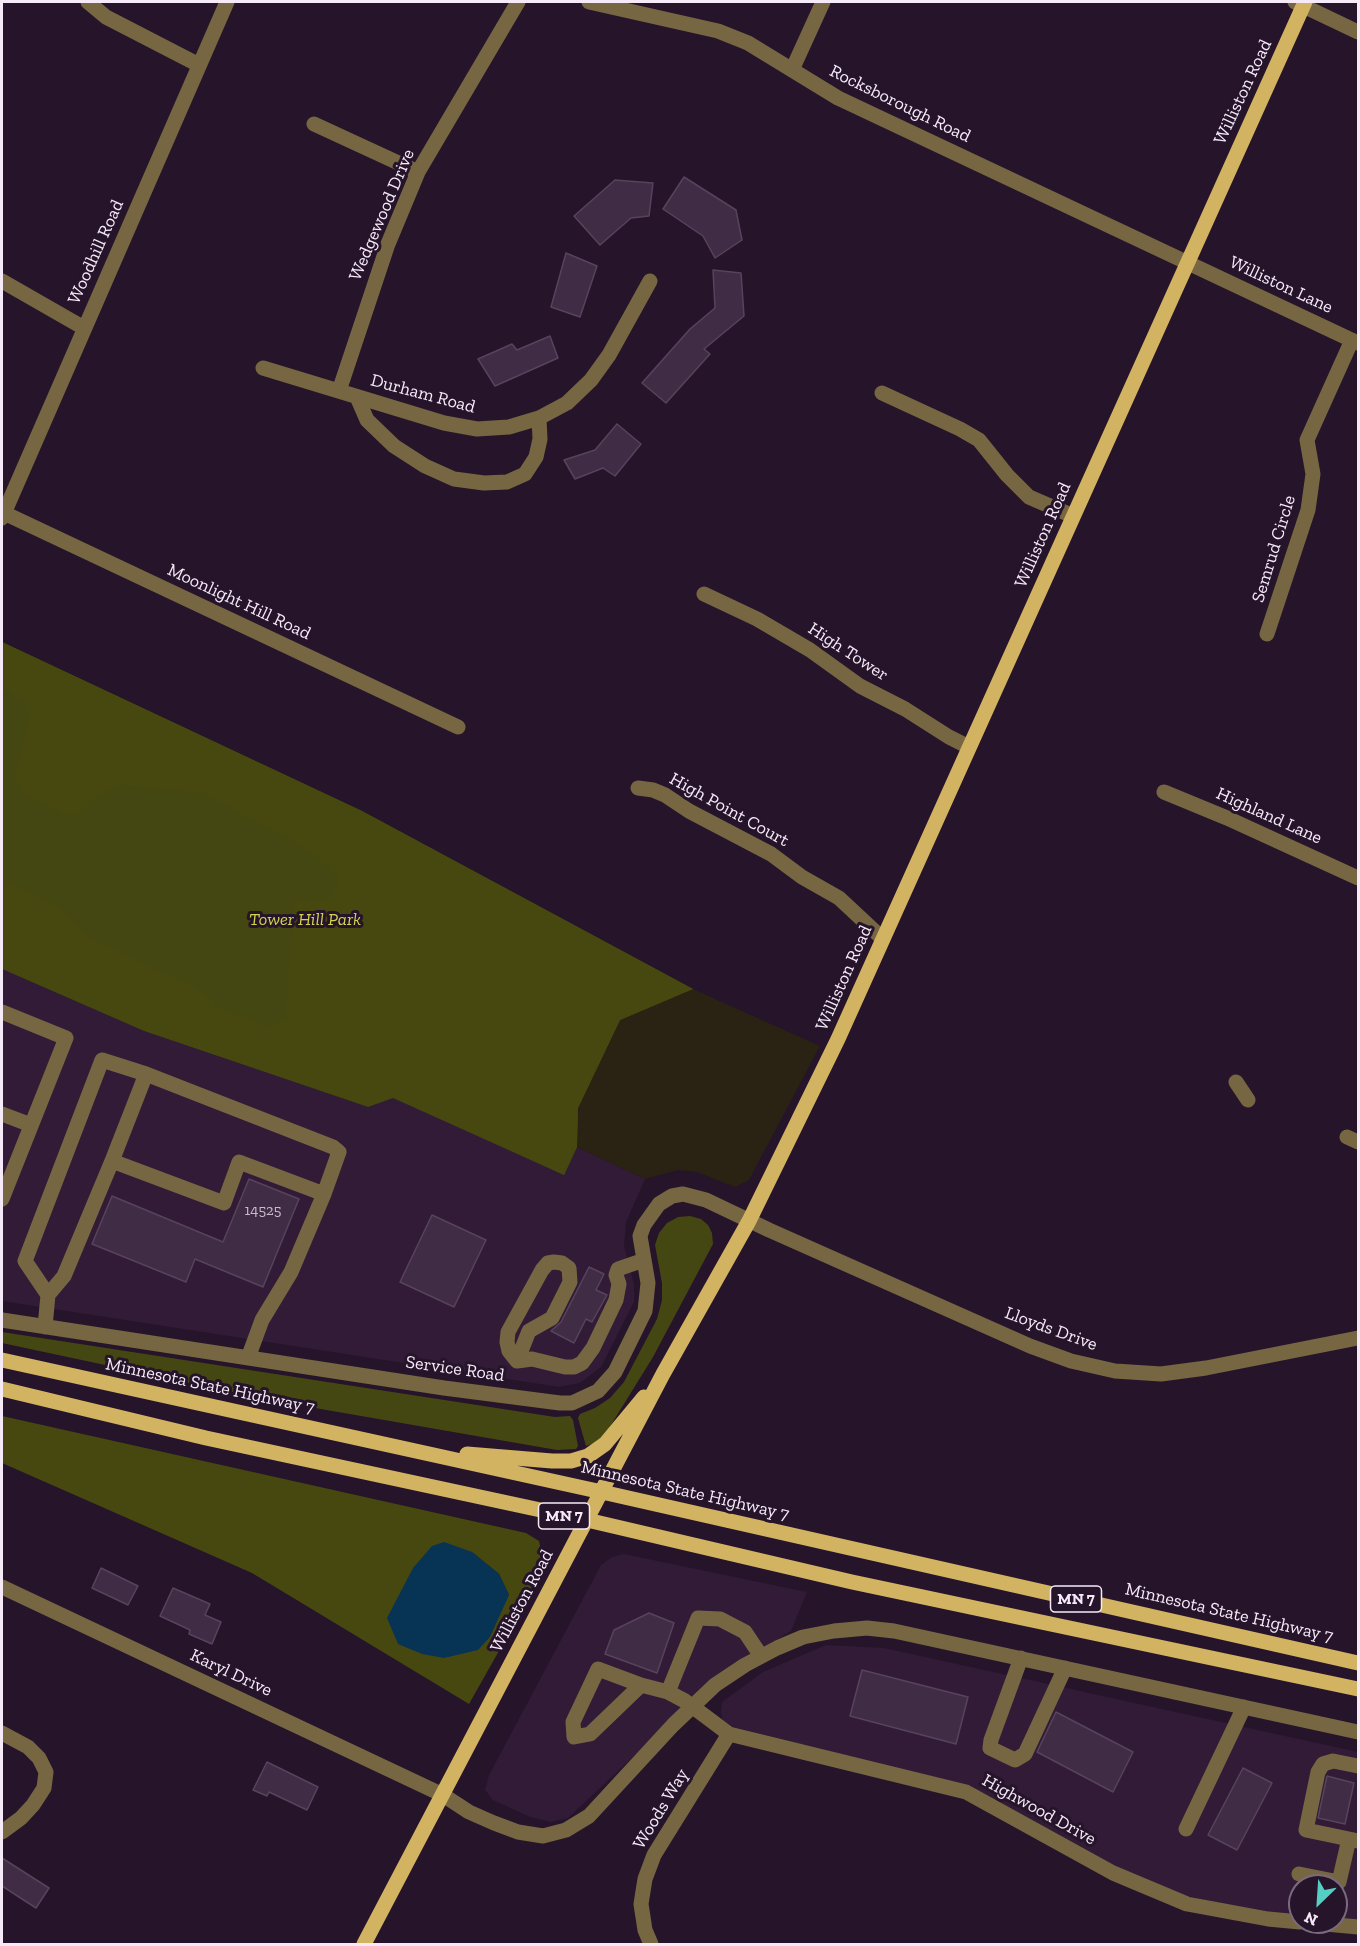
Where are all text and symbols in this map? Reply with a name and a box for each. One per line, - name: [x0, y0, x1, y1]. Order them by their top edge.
- street label: Williston Road: [1209, 36, 1277, 148]
- street label: Rocksborough Road: [826, 61, 974, 147]
- street label: Wedgewood Drive: [345, 146, 419, 284]
- street label: Woodhill Road: [63, 197, 129, 307]
- street label: Williston Lane: [1226, 252, 1336, 318]
- street label: Durham Road: [368, 370, 478, 418]
- street label: Williston Road: [1010, 479, 1076, 591]
- street label: Semrud Circle: [1247, 493, 1301, 605]
- street label: Moonlight Hill Road: [164, 559, 314, 645]
- street label: High Tower: [804, 618, 892, 686]
- street label: High Point Court: [666, 768, 792, 852]
- street label: Highland Lane: [1213, 783, 1325, 849]
- park label: Tower Hill Park: [249, 909, 361, 931]
- street label: Williston Road: [811, 922, 877, 1034]
- house number: 14525: [245, 1202, 281, 1220]
- street label: Lloyds Drive: [1002, 1302, 1100, 1356]
- street label: Service Road: [404, 1351, 506, 1387]
- street label: Minnesota State Highway 7: [104, 1353, 316, 1419]
- street label: Minnesota State Highway 7: [579, 1457, 791, 1525]
- road number: MN 7: [538, 1503, 590, 1529]
- street label: Williston Road: [486, 1546, 558, 1656]
- street label: Minnesota State Highway 7: [1123, 1579, 1335, 1647]
- road number: MN 7: [1050, 1586, 1102, 1612]
- street label: Karyl Drive: [187, 1645, 275, 1701]
- street label: Woods Way: [629, 1765, 693, 1853]
- street label: Highwood Drive: [978, 1770, 1100, 1850]
- north arrow: [1288, 1874, 1348, 1934]
- text: N: [1302, 1908, 1321, 1930]

